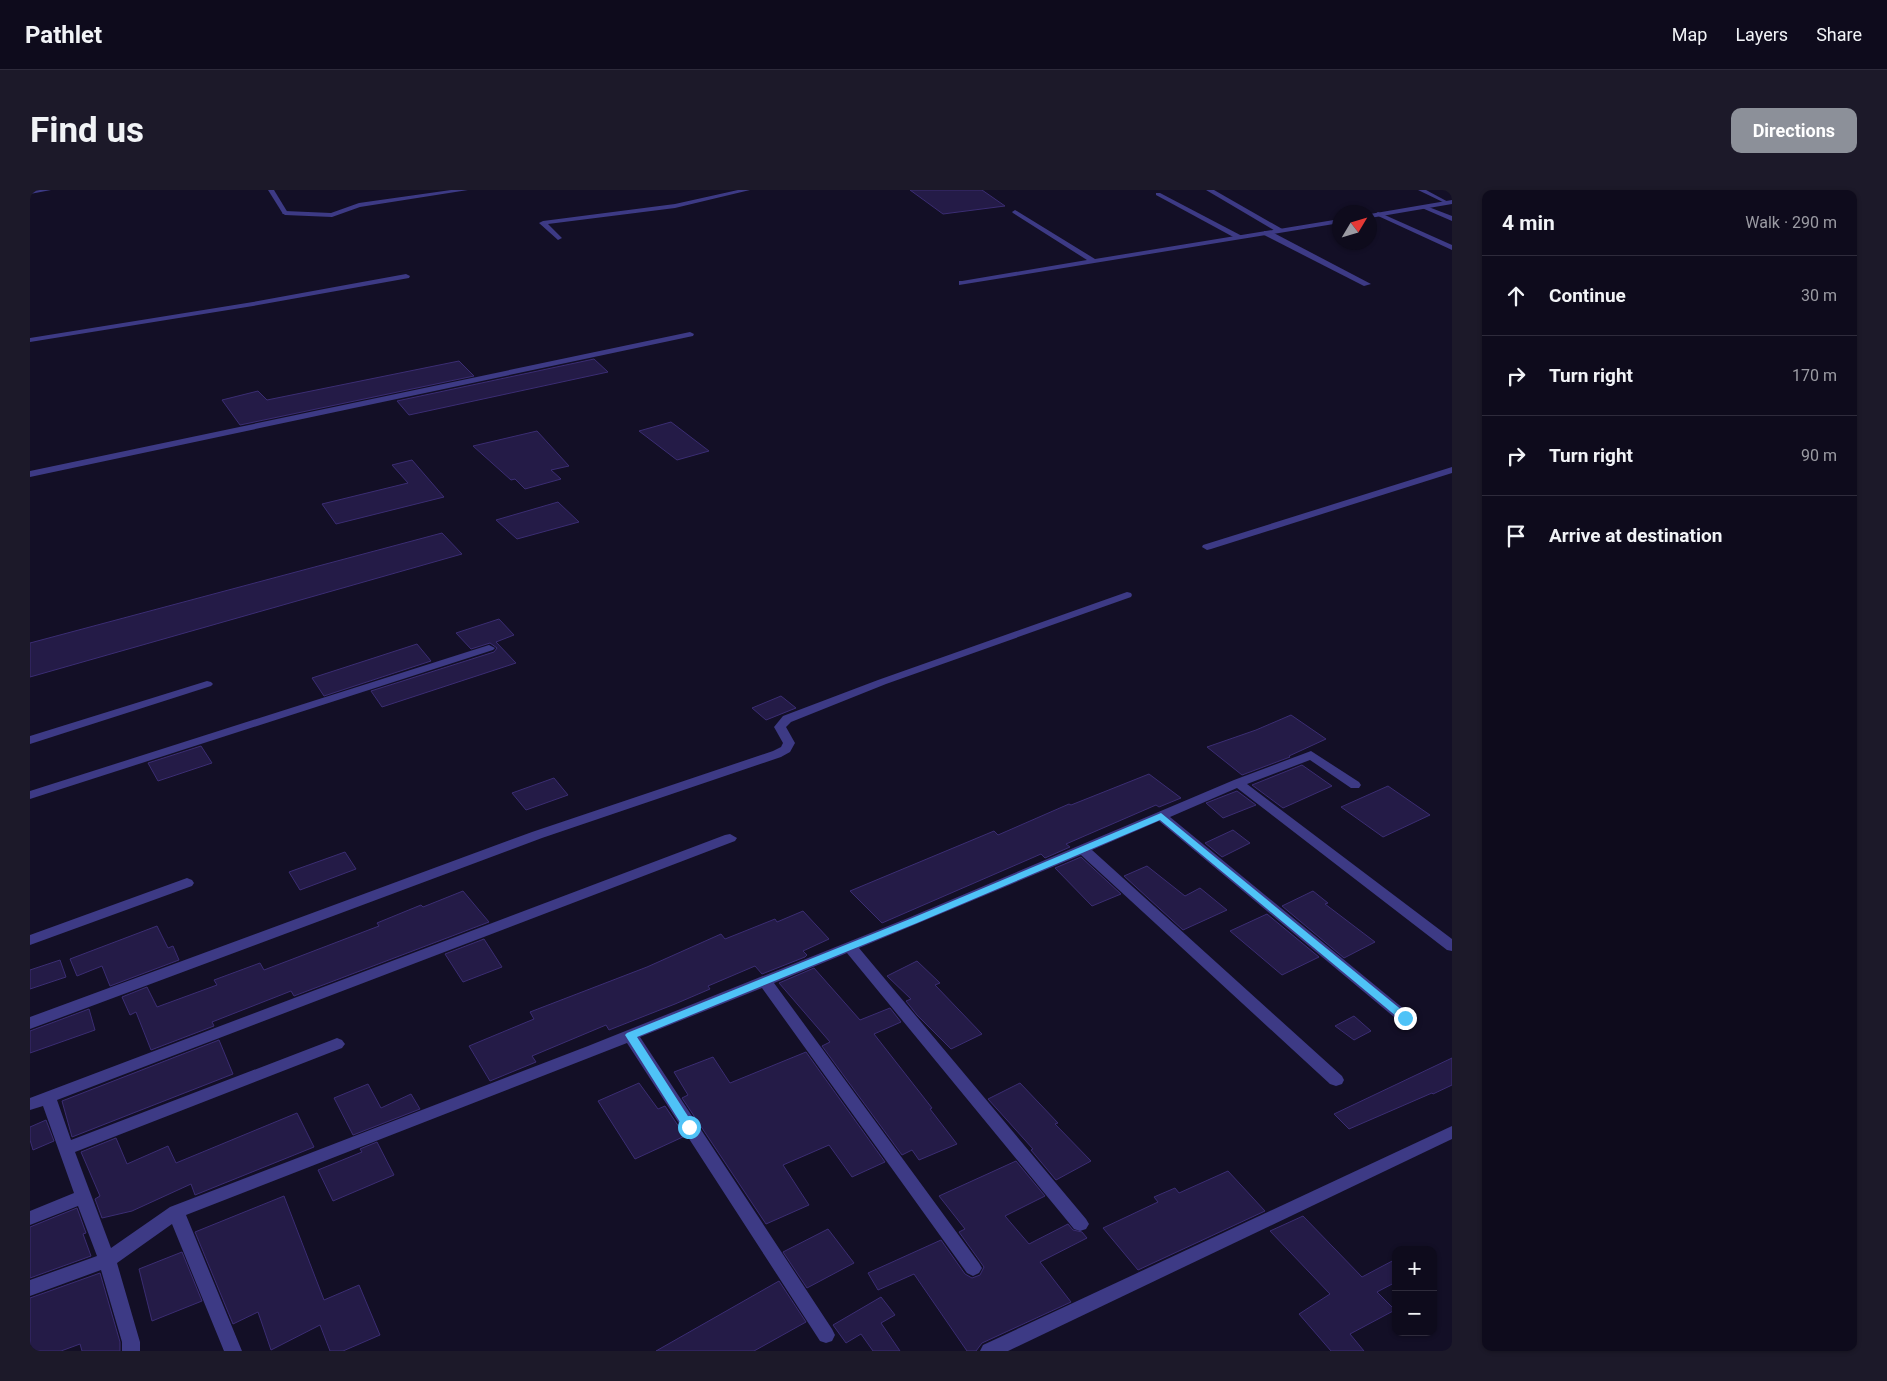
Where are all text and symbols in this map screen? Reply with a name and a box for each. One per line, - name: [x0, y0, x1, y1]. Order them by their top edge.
- text: Pathlet: [25, 21, 102, 49]
- text: Map: [1672, 24, 1707, 45]
- text: Layers: [1735, 24, 1788, 45]
- text: Share: [1816, 24, 1862, 45]
- button: Directions: [1731, 108, 1857, 153]
- text: Find us: [30, 110, 144, 151]
- north arrow: [1332, 205, 1377, 250]
- text: 4 min: [1502, 211, 1555, 235]
- text: Walk · 290 m: [1745, 213, 1837, 232]
- icon: ahead: [1502, 282, 1530, 310]
- text: Continue: [1549, 284, 1626, 307]
- text: 30 m: [1801, 286, 1837, 305]
- icon: right: [1502, 362, 1530, 390]
- text: Turn right: [1549, 364, 1633, 387]
- text: 170 m: [1792, 366, 1837, 385]
- icon: right: [1502, 442, 1530, 470]
- text: Turn right: [1549, 444, 1633, 467]
- text: 90 m: [1801, 446, 1837, 465]
- icon: arrive: [1502, 522, 1530, 550]
- text: Arrive at destination: [1549, 524, 1722, 547]
- route end: [1394, 1007, 1417, 1030]
- route start: [678, 1116, 701, 1139]
- map controls: [1392, 1246, 1437, 1336]
- button: +: [1392, 1246, 1437, 1291]
- button: −: [1392, 1291, 1437, 1336]

